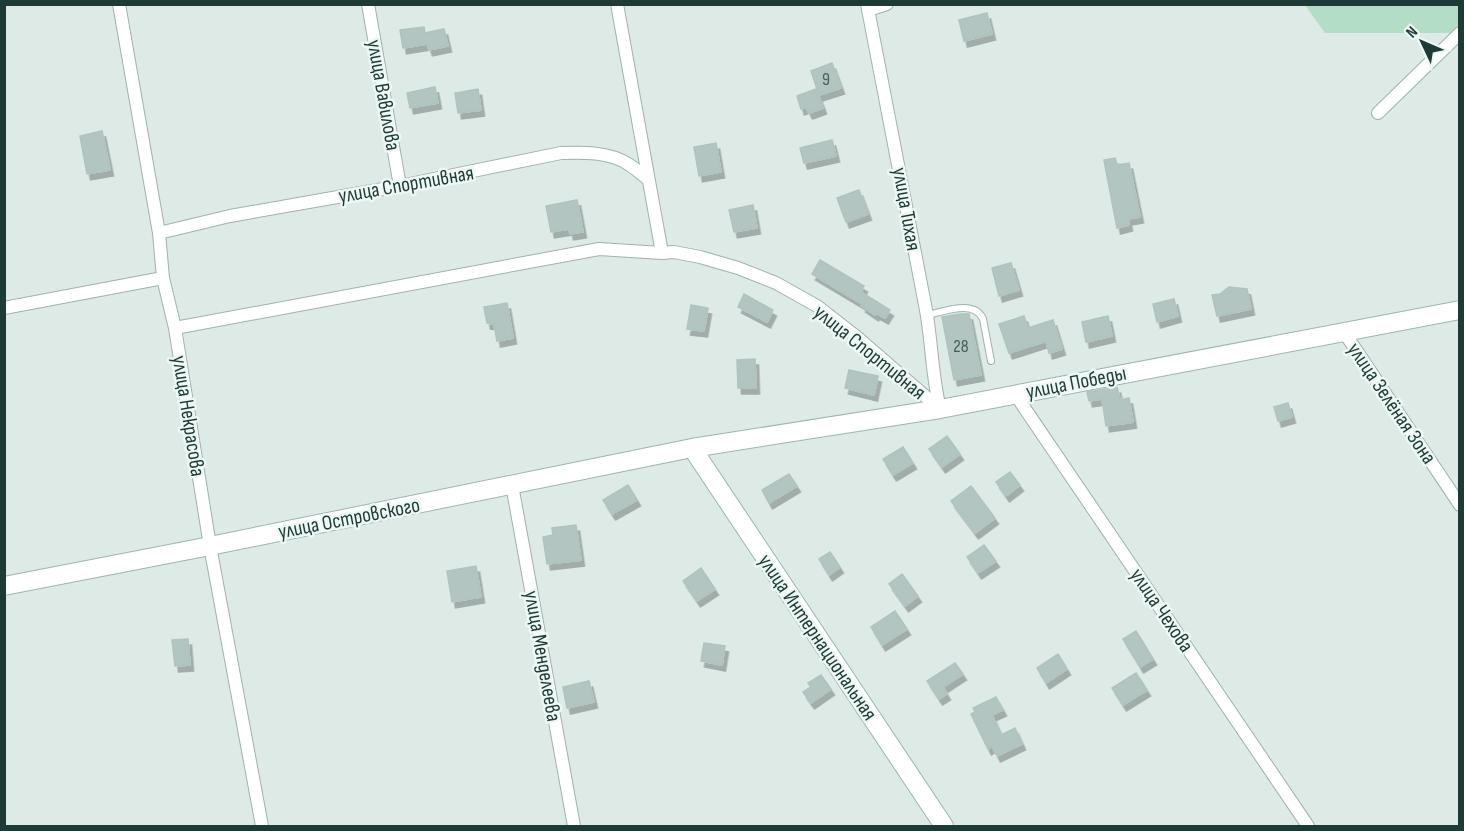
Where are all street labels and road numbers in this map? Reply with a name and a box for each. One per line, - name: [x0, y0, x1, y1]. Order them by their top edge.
- street label: улица Вавилова: [361, 38, 406, 152]
- street label: улица Спортивная: [337, 160, 476, 209]
- street label: улица Тихая: [887, 166, 926, 253]
- street label: улица Спортивная: [809, 300, 931, 405]
- street label: улица Зелёная Зона: [1342, 338, 1441, 469]
- street label: улица Некрасова: [167, 354, 210, 478]
- street label: улица Победы: [1024, 361, 1128, 404]
- street label: улица Островского: [276, 492, 422, 544]
- street label: улица Интернациональная: [753, 549, 882, 725]
- street label: улица Чехова: [1124, 564, 1199, 657]
- street label: улица Менделеева: [519, 589, 566, 723]

